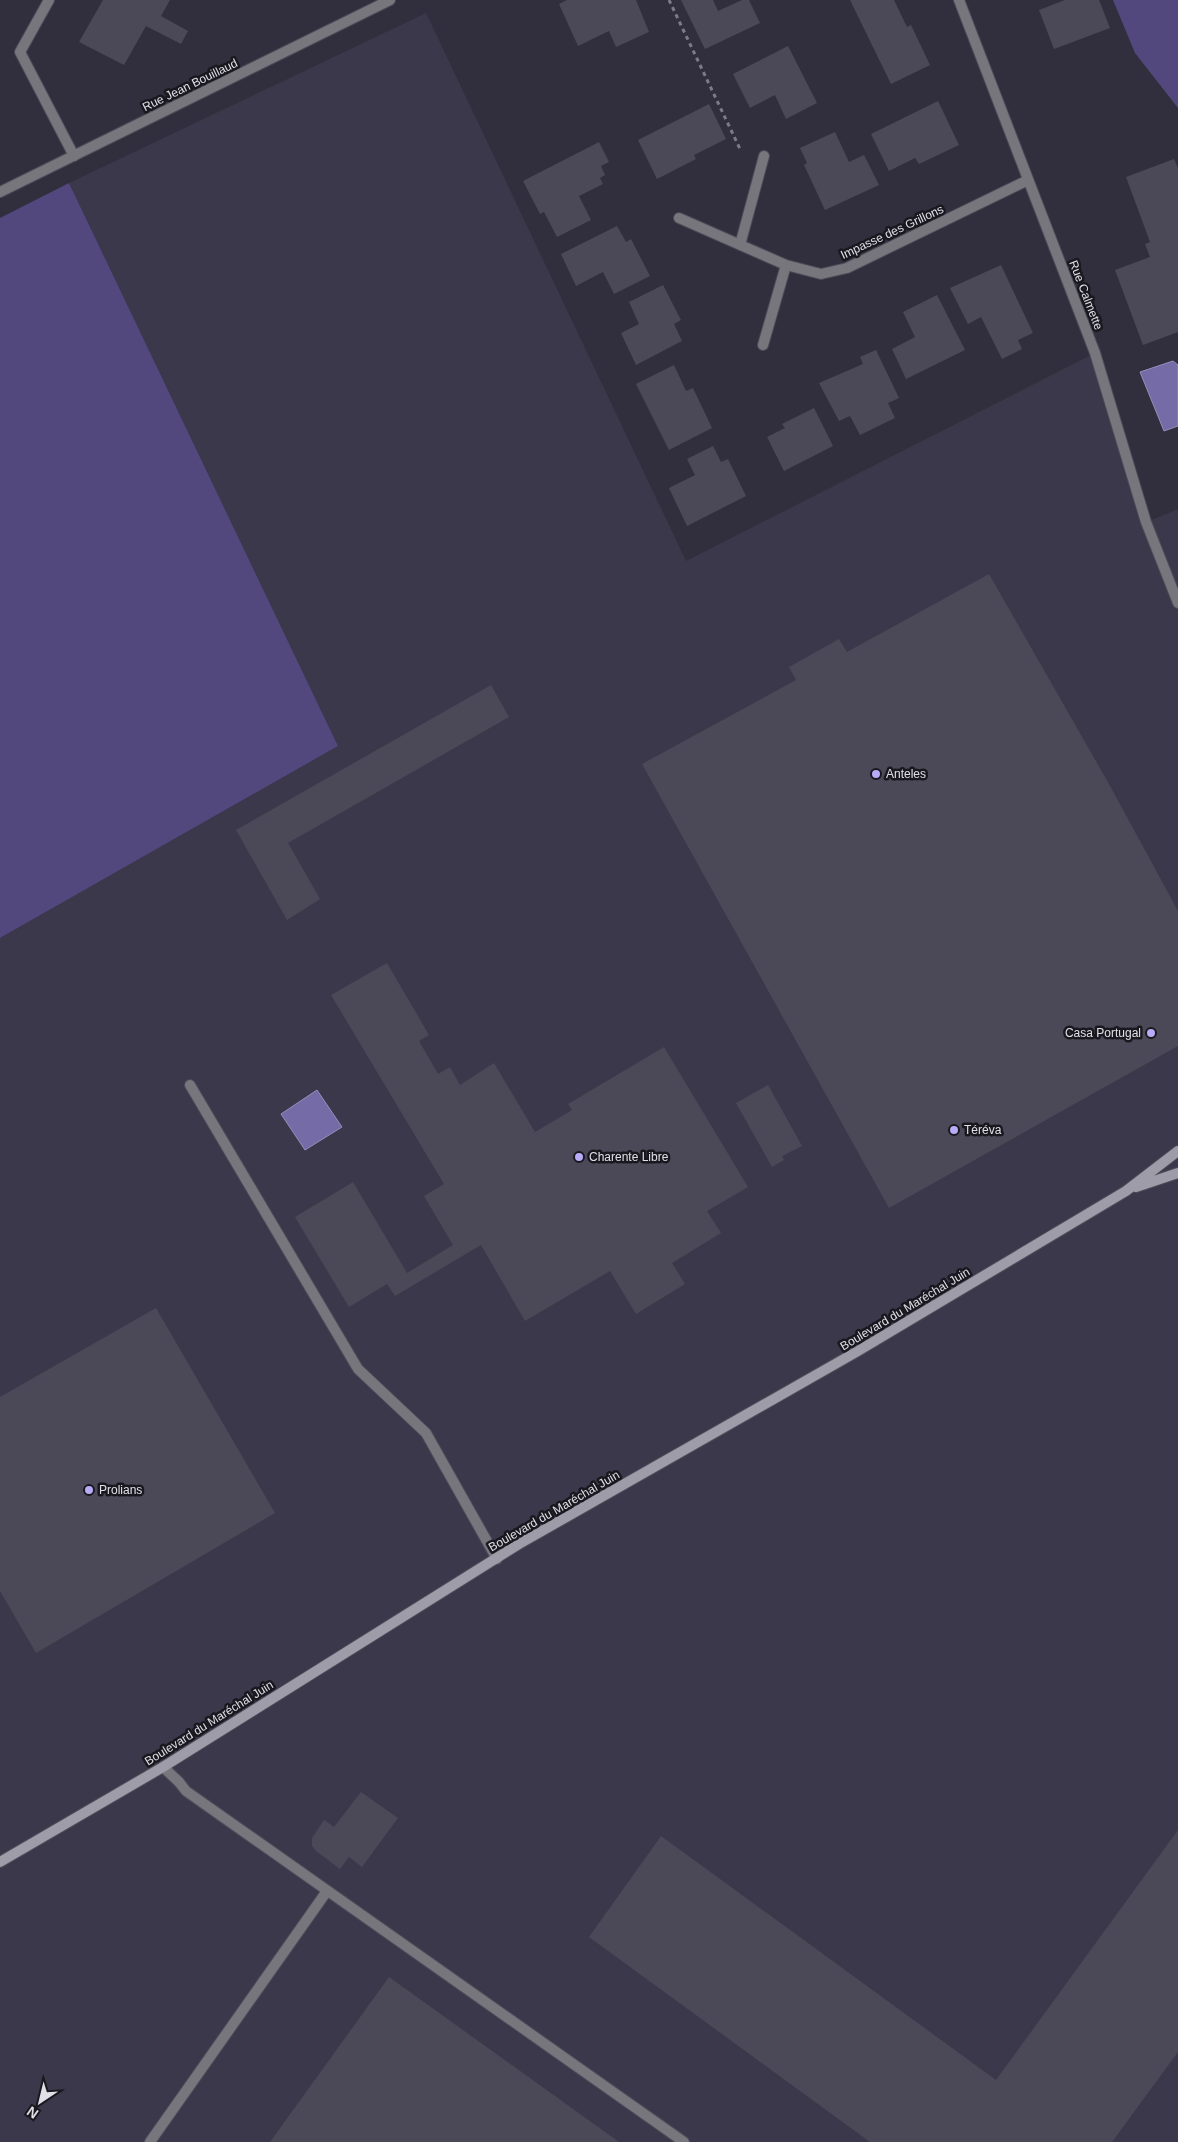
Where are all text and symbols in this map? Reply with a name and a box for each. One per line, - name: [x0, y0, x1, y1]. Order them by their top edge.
- street label: Rue Jean Bouillaud: [140, 56, 240, 114]
- street label: Impasse des Grillons: [838, 202, 946, 262]
- street label: Rue Calmette: [1066, 258, 1106, 332]
- place label: Anteles: [886, 767, 926, 781]
- marker: Anteles: [870, 768, 882, 780]
- place label: Casa Portugal: [1065, 1026, 1141, 1040]
- marker: Casa Portugal: [1145, 1027, 1157, 1039]
- place label: Téréva: [964, 1123, 1002, 1137]
- marker: Téréva: [948, 1124, 960, 1136]
- place label: Charente Libre: [589, 1150, 669, 1164]
- marker: Charente Libre: [573, 1151, 585, 1163]
- street label: Boulevard du Maréchal Juin: [838, 1265, 972, 1353]
- street label: Boulevard du Maréchal Juin: [486, 1468, 622, 1554]
- place label: Prolians: [99, 1483, 142, 1497]
- marker: Prolians: [83, 1484, 95, 1496]
- street label: Boulevard du Maréchal Juin: [142, 1678, 276, 1768]
- north arrow: [15, 2077, 65, 2127]
- text: N: [24, 2103, 41, 2122]

